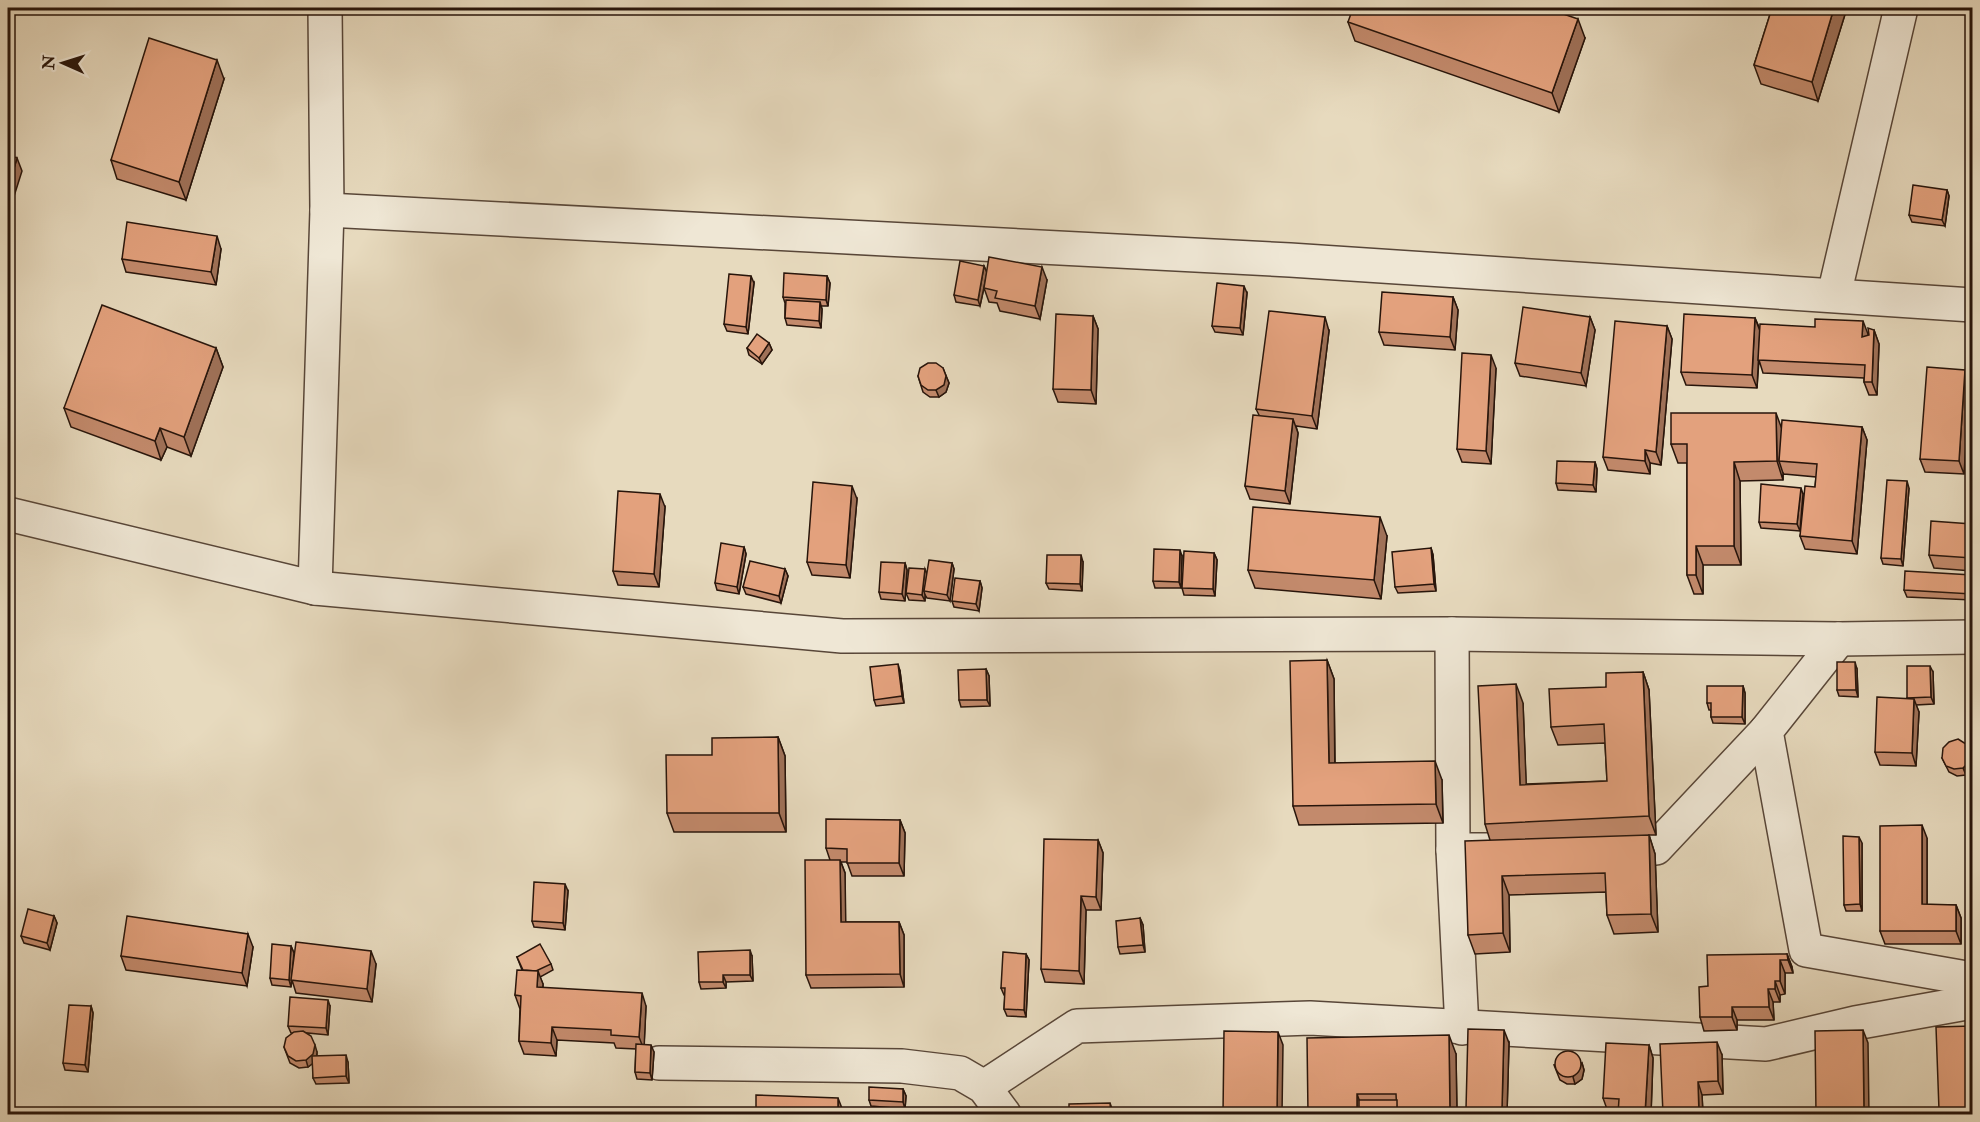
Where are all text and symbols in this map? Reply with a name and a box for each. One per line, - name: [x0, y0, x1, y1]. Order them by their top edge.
- north arrow: [33, 33, 93, 93]
- text: N: [39, 54, 59, 71]

